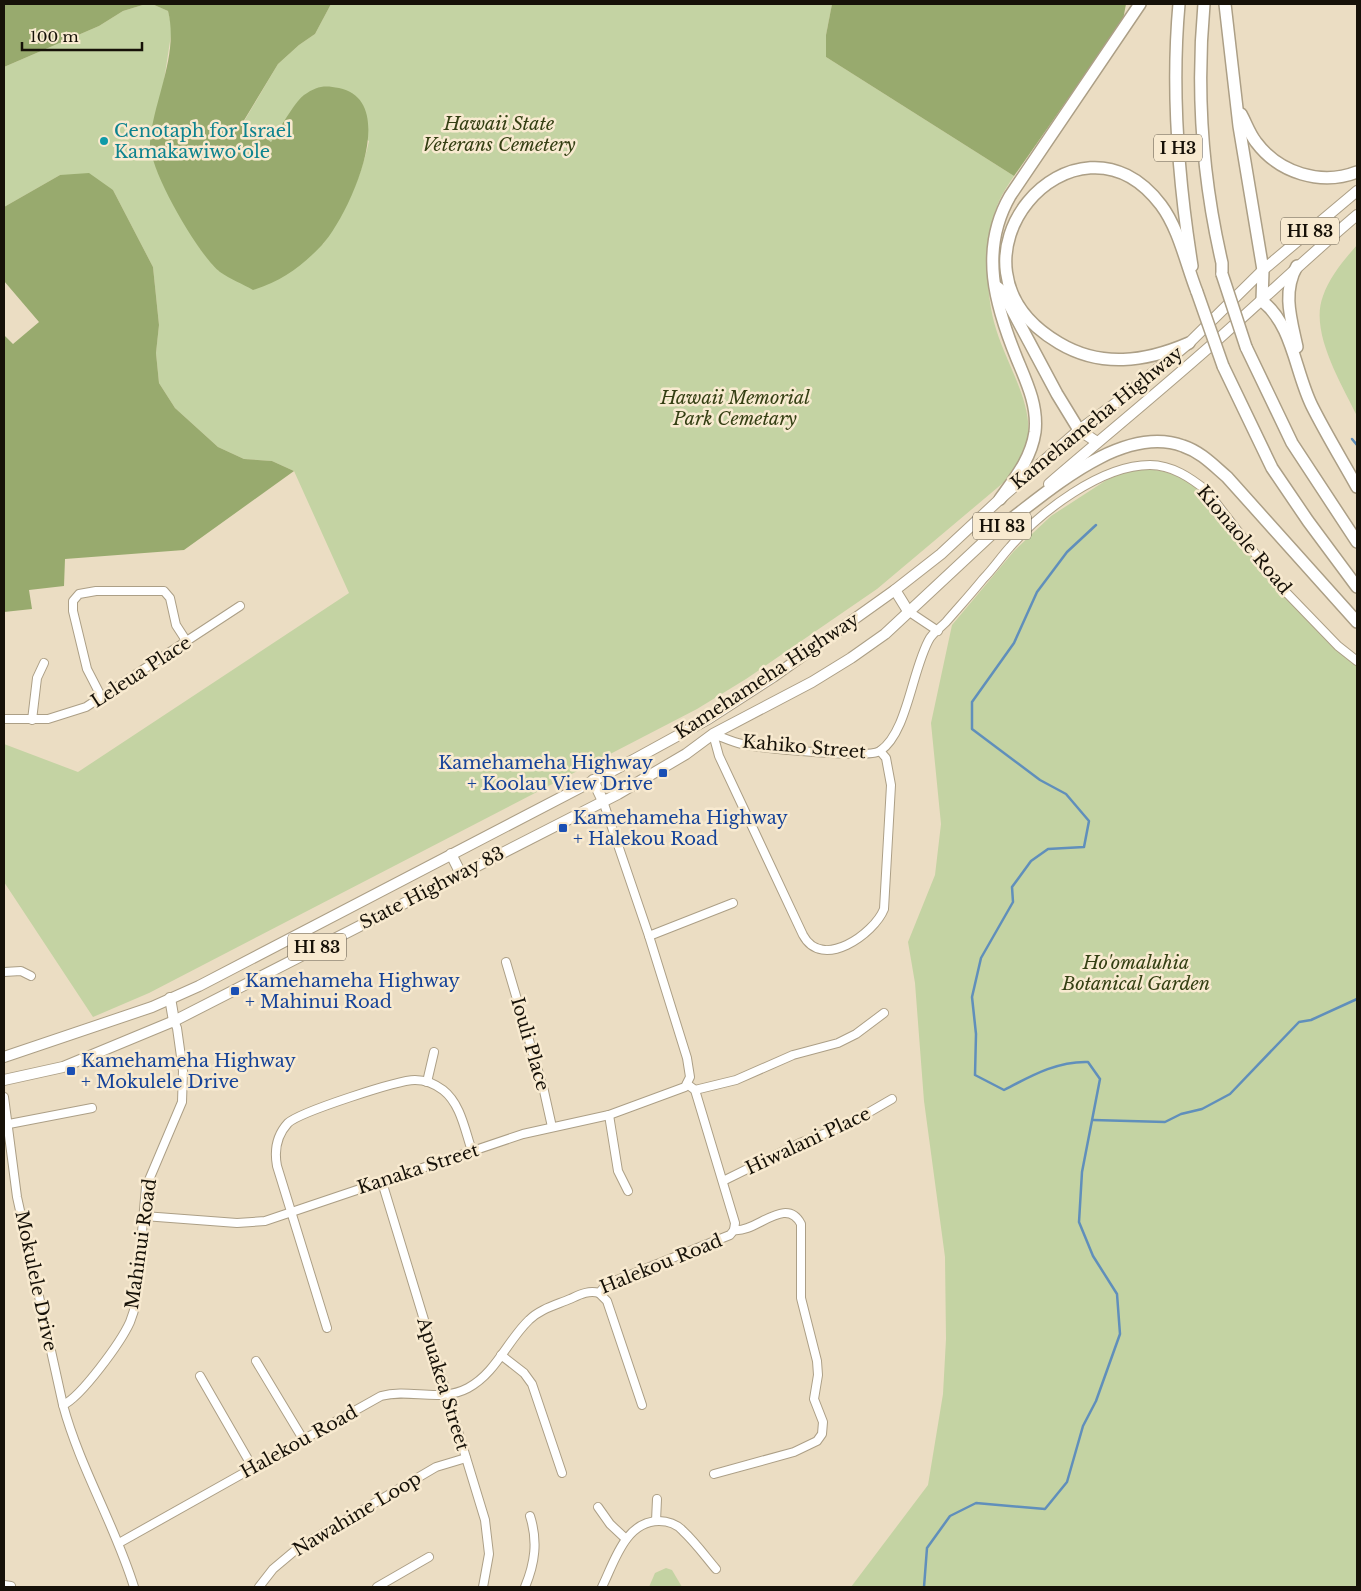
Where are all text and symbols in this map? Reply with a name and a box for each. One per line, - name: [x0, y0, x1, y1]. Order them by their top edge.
- scale bar: [22, 20, 142, 52]
- text: 100 m: [30, 27, 79, 46]
- park label: Hawaii State Veterans Cemetery: [423, 113, 576, 156]
- place label: Cenotaph for Israel Kamakawiwoʻole: [114, 120, 292, 163]
- road number: I H3: [1154, 134, 1202, 162]
- marker: Cenotaph for Israel Kamakawiwoʻole: [98, 135, 110, 147]
- road number: HI 83: [1281, 218, 1339, 245]
- street label: Kamehameha Highway: [1007, 342, 1188, 494]
- park label: Hawaii Memorial Park Cemetary: [659, 387, 810, 430]
- street label: Kionaole Road: [1192, 481, 1296, 599]
- road number: HI 83: [973, 512, 1031, 540]
- street label: Kamehameha Highway: [671, 608, 863, 744]
- street label: Leleua Place: [87, 632, 195, 712]
- street label: Kahiko Street: [741, 731, 867, 763]
- place label: Kamehameha Highway + Koolau View Drive: [438, 752, 653, 795]
- marker: Kamehameha Highway + Koolau View Drive: [657, 767, 669, 779]
- place label: Kamehameha Highway + Halekou Road: [573, 807, 788, 850]
- marker: Kamehameha Highway + Halekou Road: [557, 822, 569, 834]
- street label: State Highway 83: [356, 842, 508, 934]
- road number: HI 83: [288, 934, 346, 960]
- park label: Ho'omaluhia Botanical Garden: [1061, 952, 1210, 995]
- place label: Kamehameha Highway + Mahinui Road: [245, 970, 460, 1013]
- marker: Kamehameha Highway + Mahinui Road: [229, 985, 241, 997]
- street label: Iouli Place: [506, 995, 554, 1093]
- place label: Kamehameha Highway + Mokulele Drive: [81, 1050, 296, 1093]
- marker: Kamehameha Highway + Mokulele Drive: [65, 1065, 77, 1077]
- street label: Hiwalani Place: [742, 1102, 874, 1180]
- street label: Kanaka Street: [354, 1139, 482, 1199]
- street label: Mahinui Road: [121, 1177, 161, 1311]
- street label: Mokulele Drive: [10, 1209, 62, 1353]
- street label: Halekou Road: [597, 1229, 725, 1299]
- street label: Apuakea Street: [412, 1314, 474, 1453]
- street label: Halekou Road: [237, 1401, 361, 1483]
- street label: Nawahine Loop: [289, 1467, 425, 1561]

